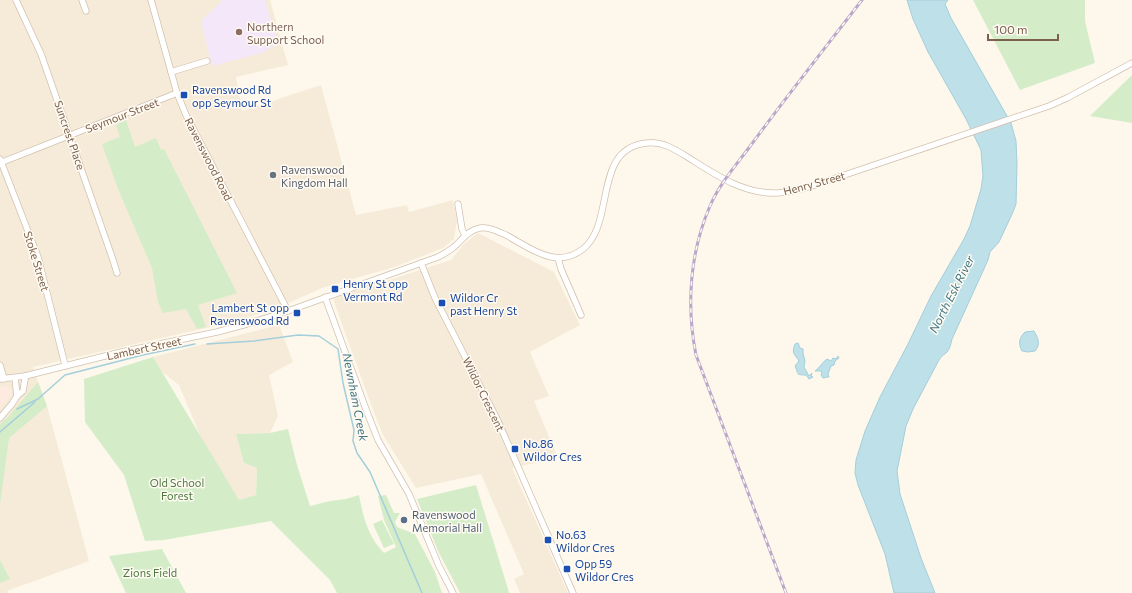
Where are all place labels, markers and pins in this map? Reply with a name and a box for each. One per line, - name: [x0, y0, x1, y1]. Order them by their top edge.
- place label: Northern Support School: [247, 20, 324, 46]
- marker: Northern Support School: [234, 27, 244, 37]
- place label: Ravenswood Rd opp Seymour St: [192, 83, 272, 109]
- marker: Ravenswood Rd opp Seymour St: [179, 90, 189, 100]
- place label: Ravenswood Kingdom Hall: [281, 163, 348, 189]
- marker: Ravenswood Kingdom Hall: [268, 170, 278, 180]
- place label: Henry St opp Vermont Rd: [343, 277, 408, 303]
- marker: Henry St opp Vermont Rd: [330, 284, 340, 294]
- place label: Wildor Cr past Henry St: [450, 291, 518, 317]
- marker: Wildor Cr past Henry St: [437, 298, 447, 308]
- place label: Lambert St opp Ravenswood Rd: [210, 301, 289, 327]
- marker: Lambert St opp Ravenswood Rd: [292, 308, 302, 318]
- place label: No.86 Wildor Cres: [523, 437, 582, 463]
- marker: No.86 Wildor Cres: [510, 444, 520, 454]
- place label: Ravenswood Memorial Hall: [412, 508, 482, 534]
- marker: Ravenswood Memorial Hall: [399, 515, 409, 525]
- place label: No.63 Wildor Cres: [556, 528, 615, 554]
- marker: No.63 Wildor Cres: [543, 535, 553, 545]
- place label: Opp 59 Wildor Cres: [575, 557, 634, 583]
- marker: Opp 59 Wildor Cres: [562, 564, 572, 574]

